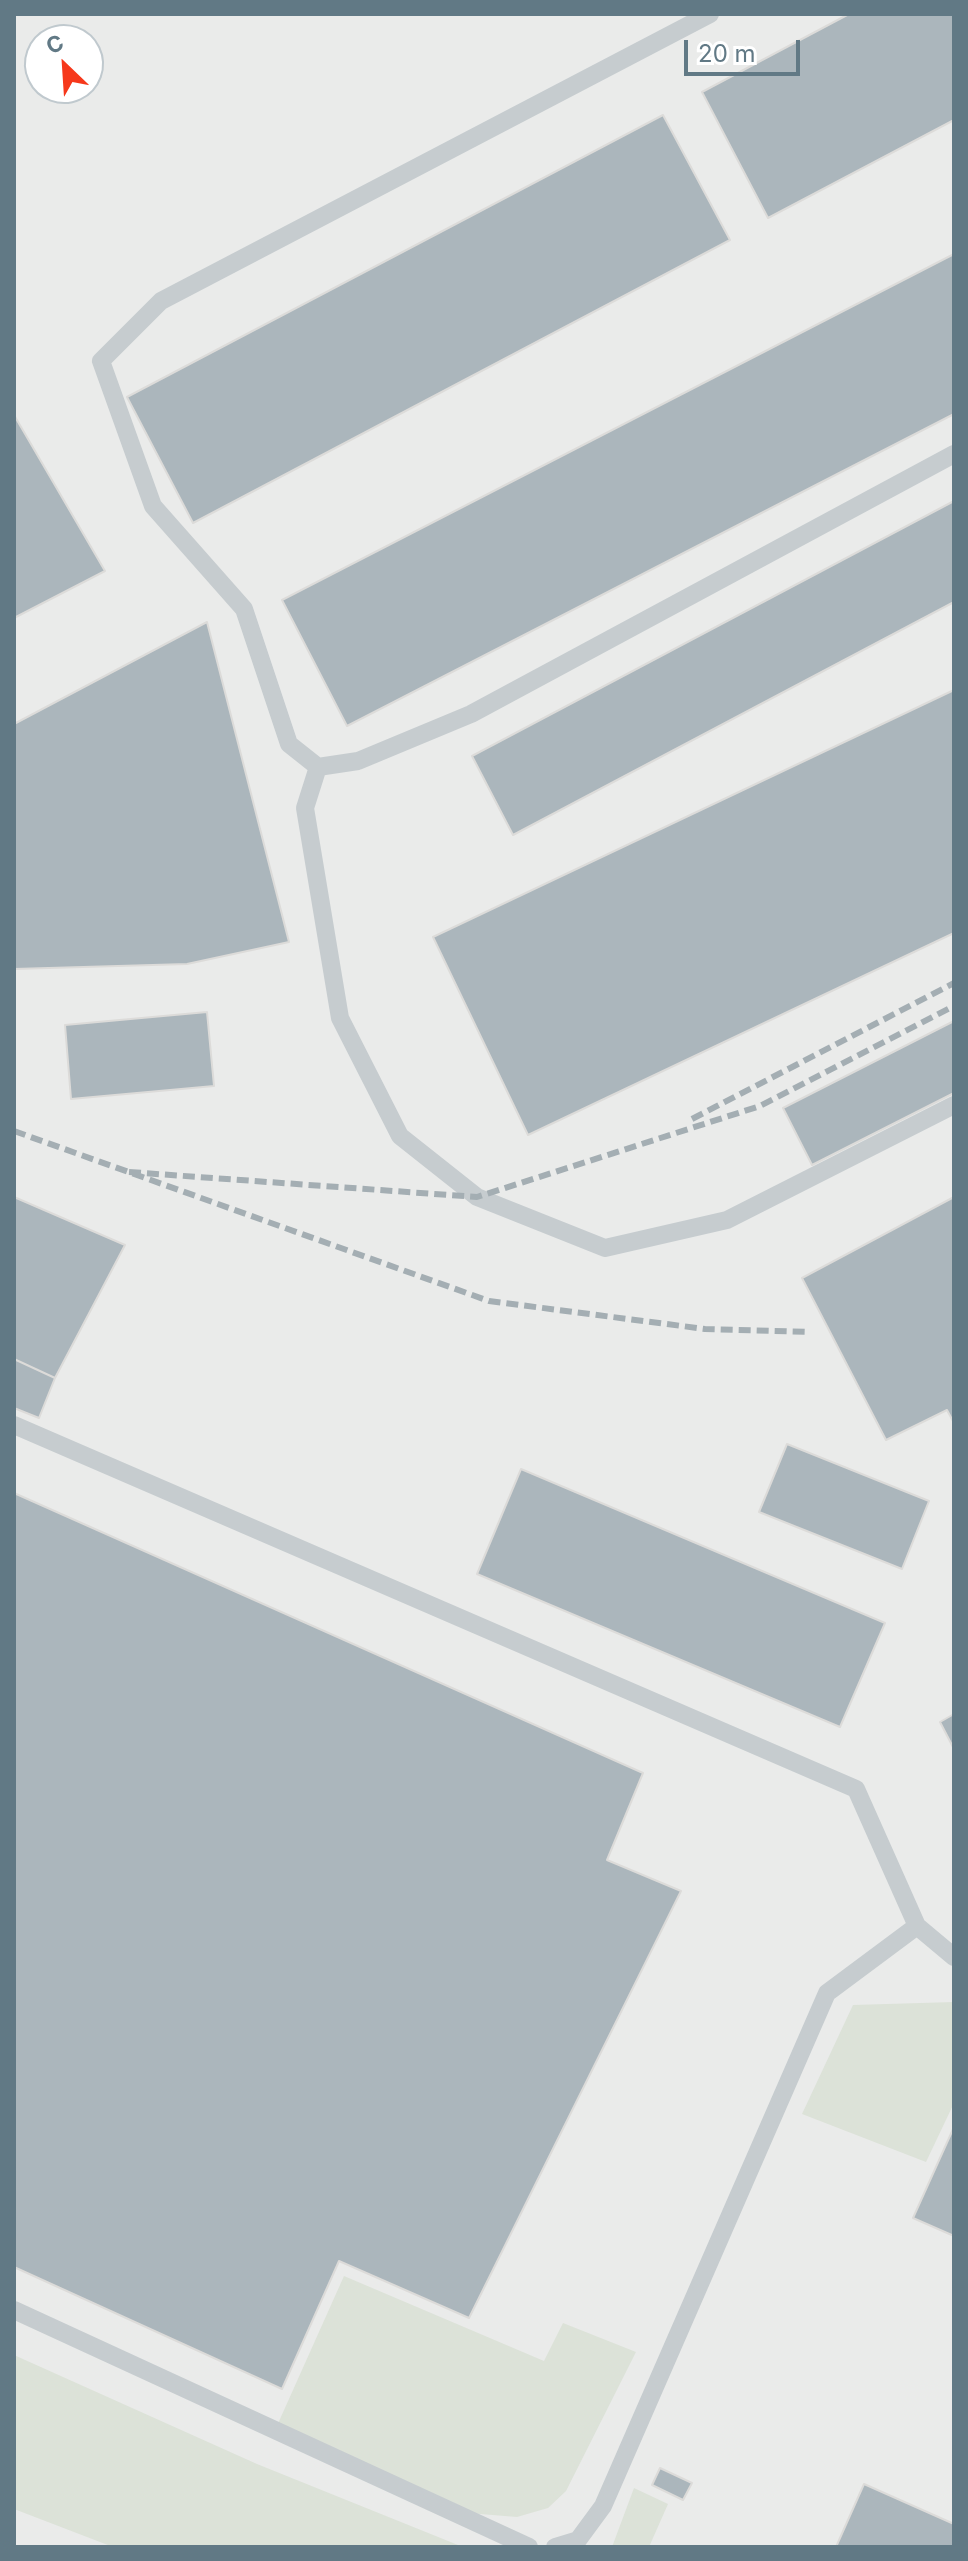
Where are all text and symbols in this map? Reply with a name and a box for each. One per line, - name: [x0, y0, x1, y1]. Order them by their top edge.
- north arrow: [24, 24, 104, 104]
- scale bar: [688, 24, 804, 74]
- text: С: [42, 29, 68, 59]
- text: 20 m: [698, 39, 756, 68]

